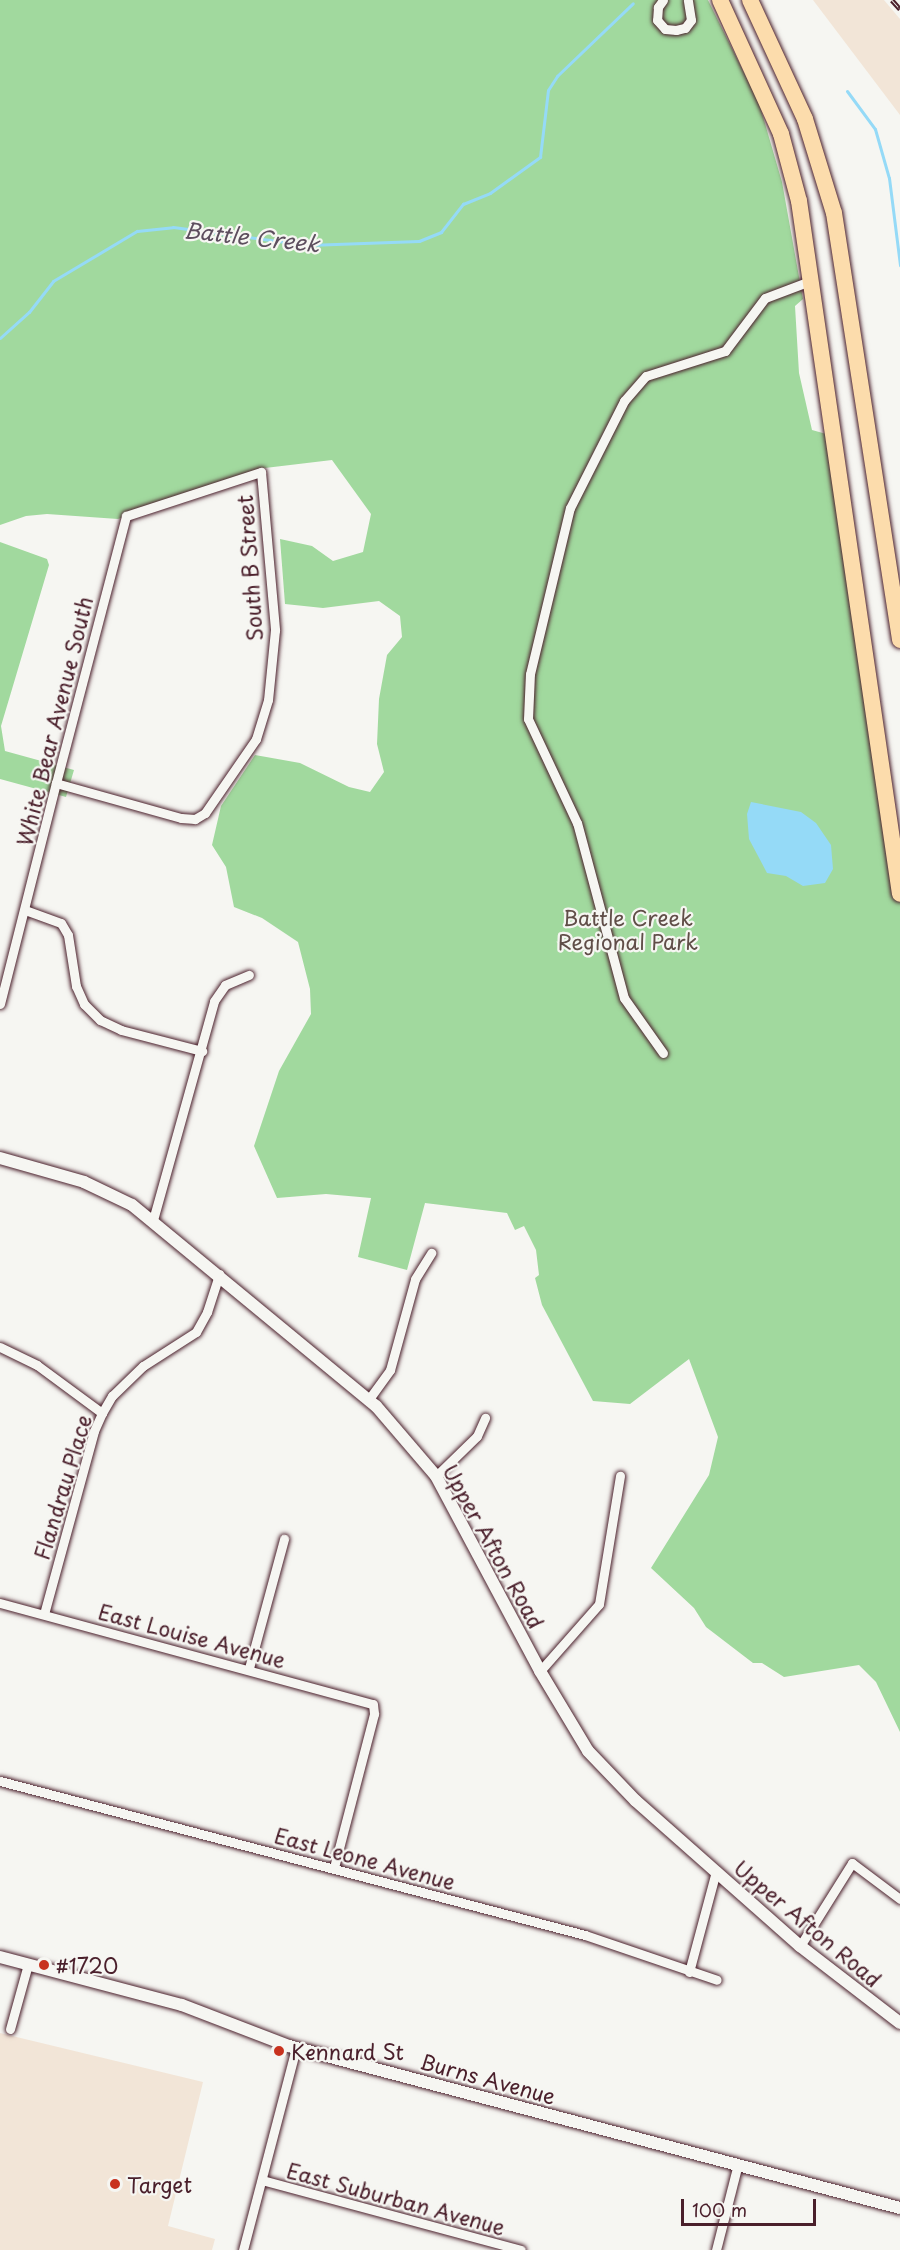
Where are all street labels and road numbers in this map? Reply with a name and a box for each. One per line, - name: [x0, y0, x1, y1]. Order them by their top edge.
- street label: South B Street: [231, 493, 267, 643]
- street label: White Bear Avenue South: [11, 593, 97, 849]
- street label: Flandrau Place: [28, 1411, 96, 1563]
- street label: Upper Afton Road: [438, 1459, 550, 1633]
- street label: East Louise Avenue: [96, 1598, 288, 1672]
- street label: East Leone Avenue: [272, 1822, 458, 1894]
- street label: Upper Afton Road: [729, 1854, 887, 1992]
- street label: Burns Avenue: [418, 2048, 558, 2108]
- street label: East Suburban Avenue: [283, 2156, 509, 2240]

